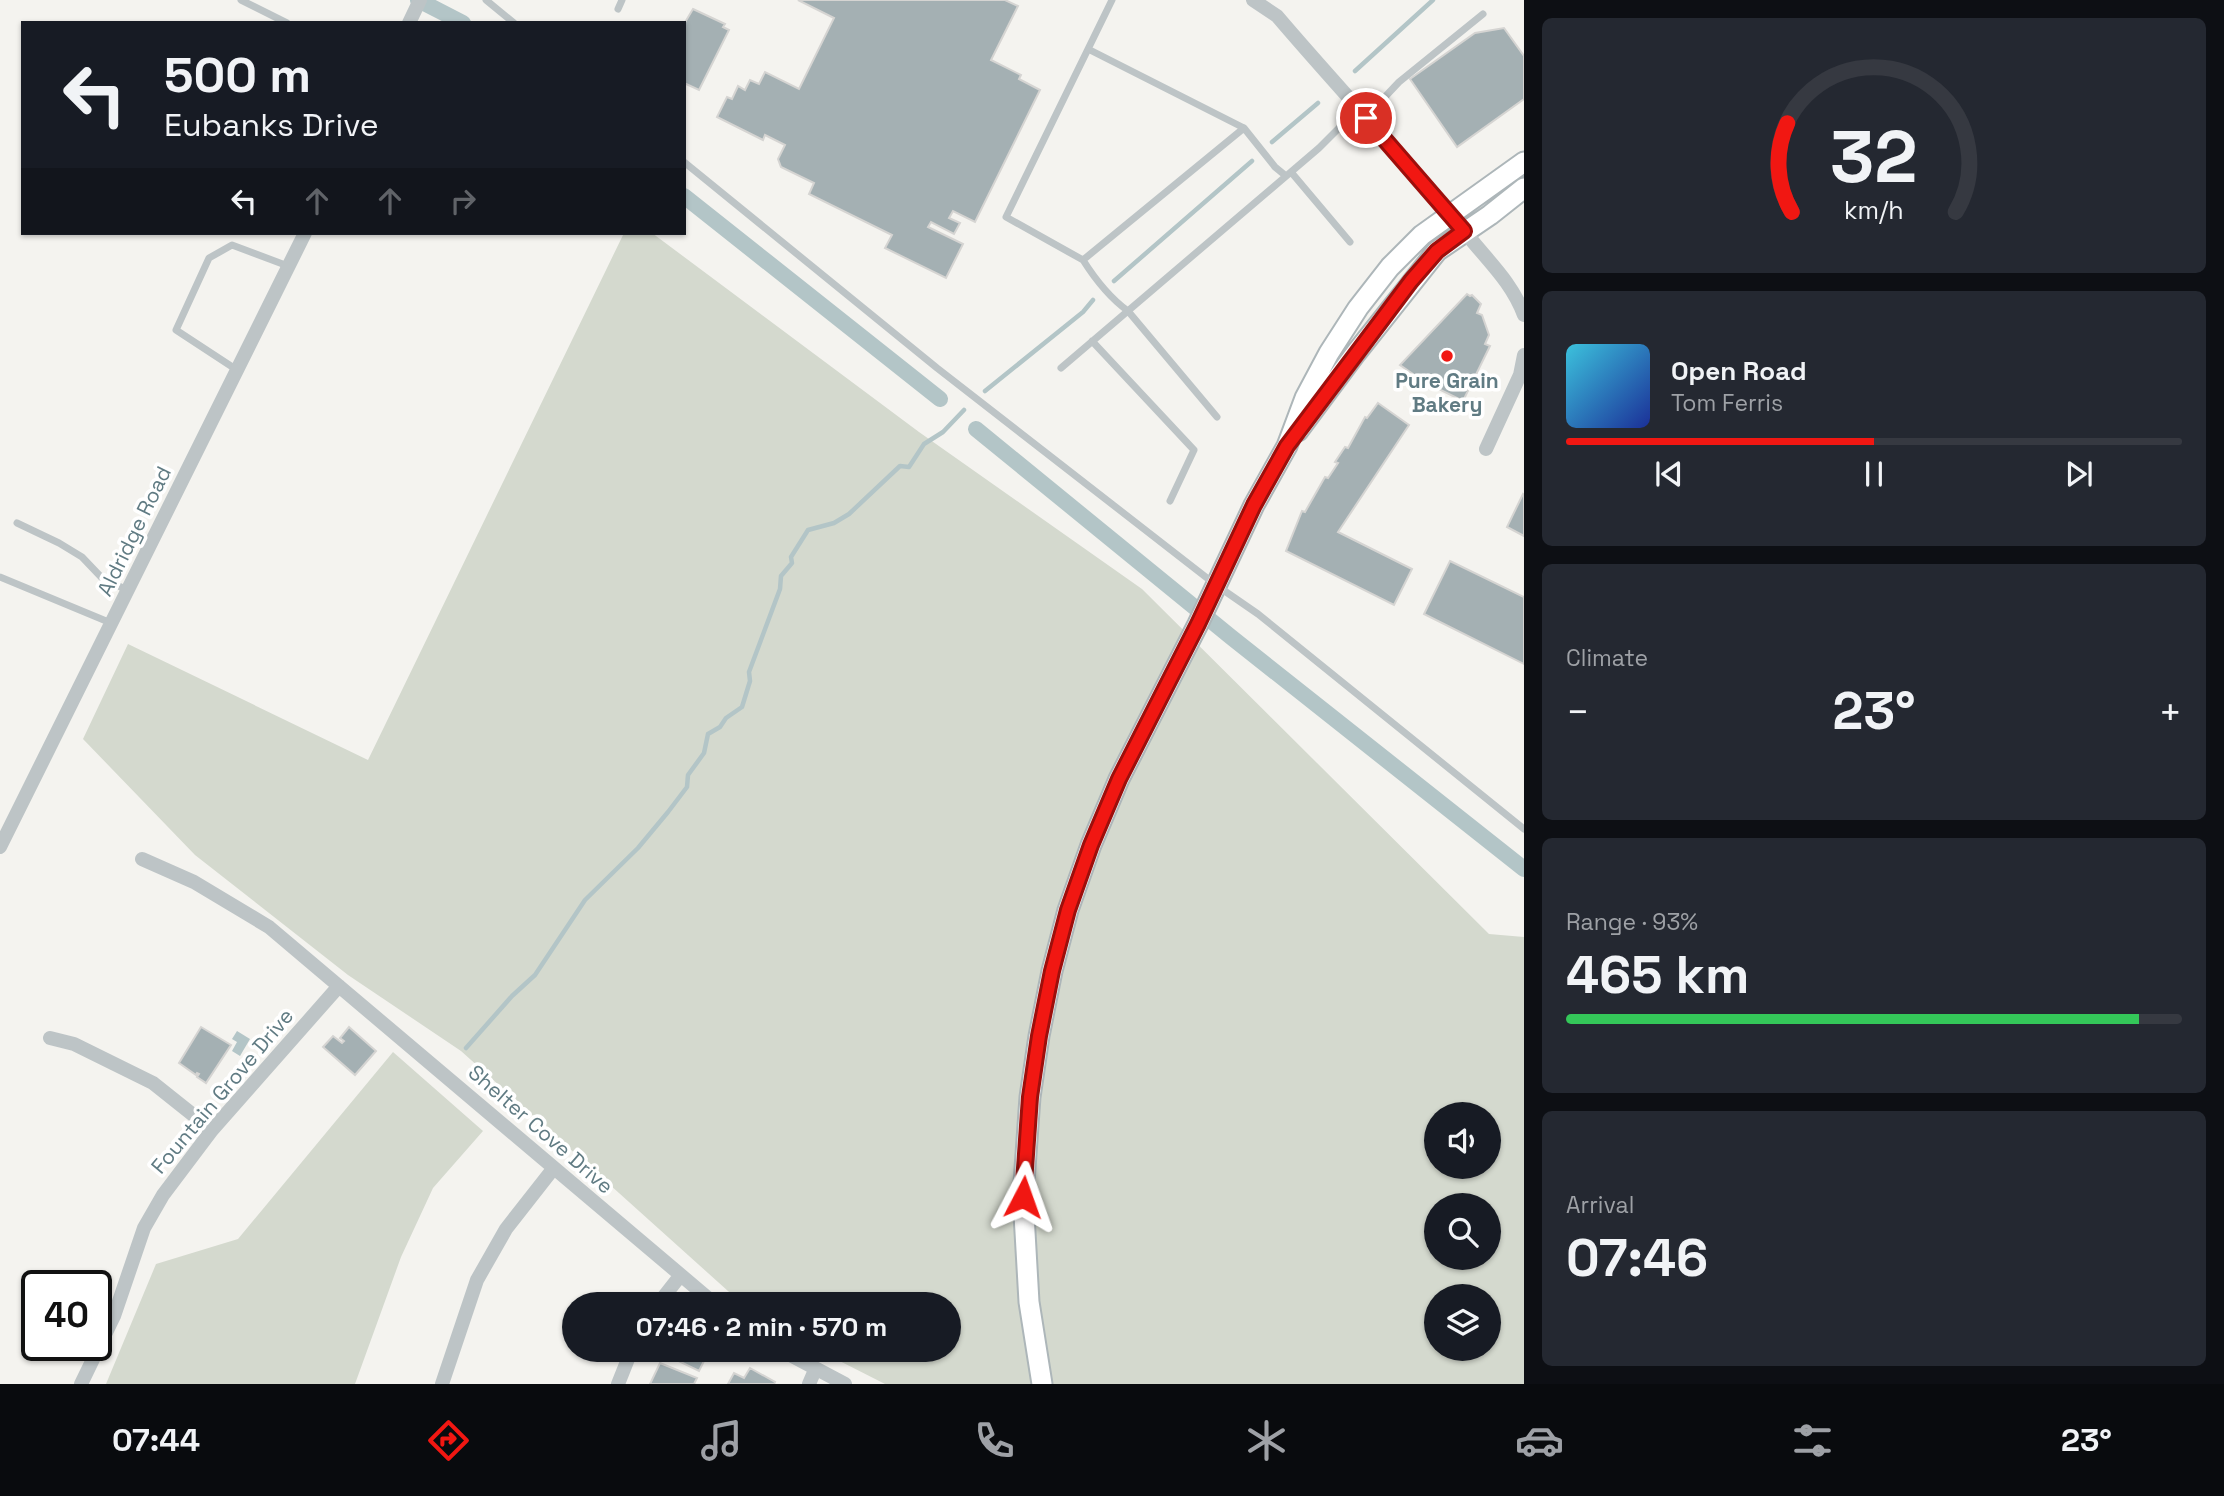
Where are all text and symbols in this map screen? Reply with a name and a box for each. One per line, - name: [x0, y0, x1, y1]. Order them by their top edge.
- text: 500 m: [164, 44, 311, 106]
- icon: left: [49, 49, 140, 140]
- pin: [1336, 88, 1396, 148]
- icon: arrive: [1347, 99, 1385, 137]
- text: Eubanks Drive: [164, 105, 379, 145]
- text: 32: [1830, 110, 1918, 203]
- icon: left: [225, 182, 263, 220]
- icon: ahead: [298, 182, 336, 220]
- icon: ahead: [371, 182, 409, 220]
- icon: right: [444, 182, 482, 220]
- text: km/h: [1844, 193, 1904, 225]
- marker: Pure Grain Bakery: [1439, 348, 1455, 364]
- text: Open Road: [1671, 354, 1807, 388]
- place label: Pure Grain Bakery: [1395, 367, 1499, 418]
- text: Tom Ferris: [1671, 388, 1783, 418]
- icon: previous: [1650, 455, 1688, 493]
- icon: pause: [1855, 455, 1893, 493]
- icon: next: [2060, 455, 2098, 493]
- street label: Aldridge Road: [91, 462, 177, 600]
- text: Climate: [1566, 643, 1648, 673]
- text: 23°: [1833, 678, 1916, 744]
- text: −: [1566, 688, 1590, 736]
- text: +: [2158, 688, 2182, 736]
- text: Range · 93%: [1566, 907, 1698, 937]
- text: 465 km: [1566, 942, 1749, 1008]
- street label: Fountain Grove Drive: [145, 1003, 299, 1179]
- street label: Shelter Cove Drive: [463, 1059, 619, 1199]
- map controls: [1424, 1102, 1501, 1361]
- button: sound: [1424, 1102, 1501, 1179]
- position arrow: [986, 1160, 1060, 1234]
- text: Arrival: [1566, 1190, 1634, 1220]
- button: search: [1424, 1193, 1501, 1270]
- text: 07:46: [1566, 1225, 1708, 1291]
- speed limit sign: 40: [21, 1270, 112, 1361]
- button: layers: [1424, 1284, 1501, 1361]
- text: 07:46 · 2 min · 570 m: [636, 1310, 887, 1344]
- icon: directions: [424, 1416, 473, 1465]
- icon: music: [697, 1416, 746, 1465]
- icon: phone: [970, 1416, 1019, 1465]
- icon: climate: [1242, 1416, 1291, 1465]
- icon: car: [1515, 1416, 1564, 1465]
- icon: filters: [1788, 1416, 1837, 1465]
- text: 07:44: [112, 1420, 200, 1460]
- text: 23°: [2061, 1420, 2112, 1460]

